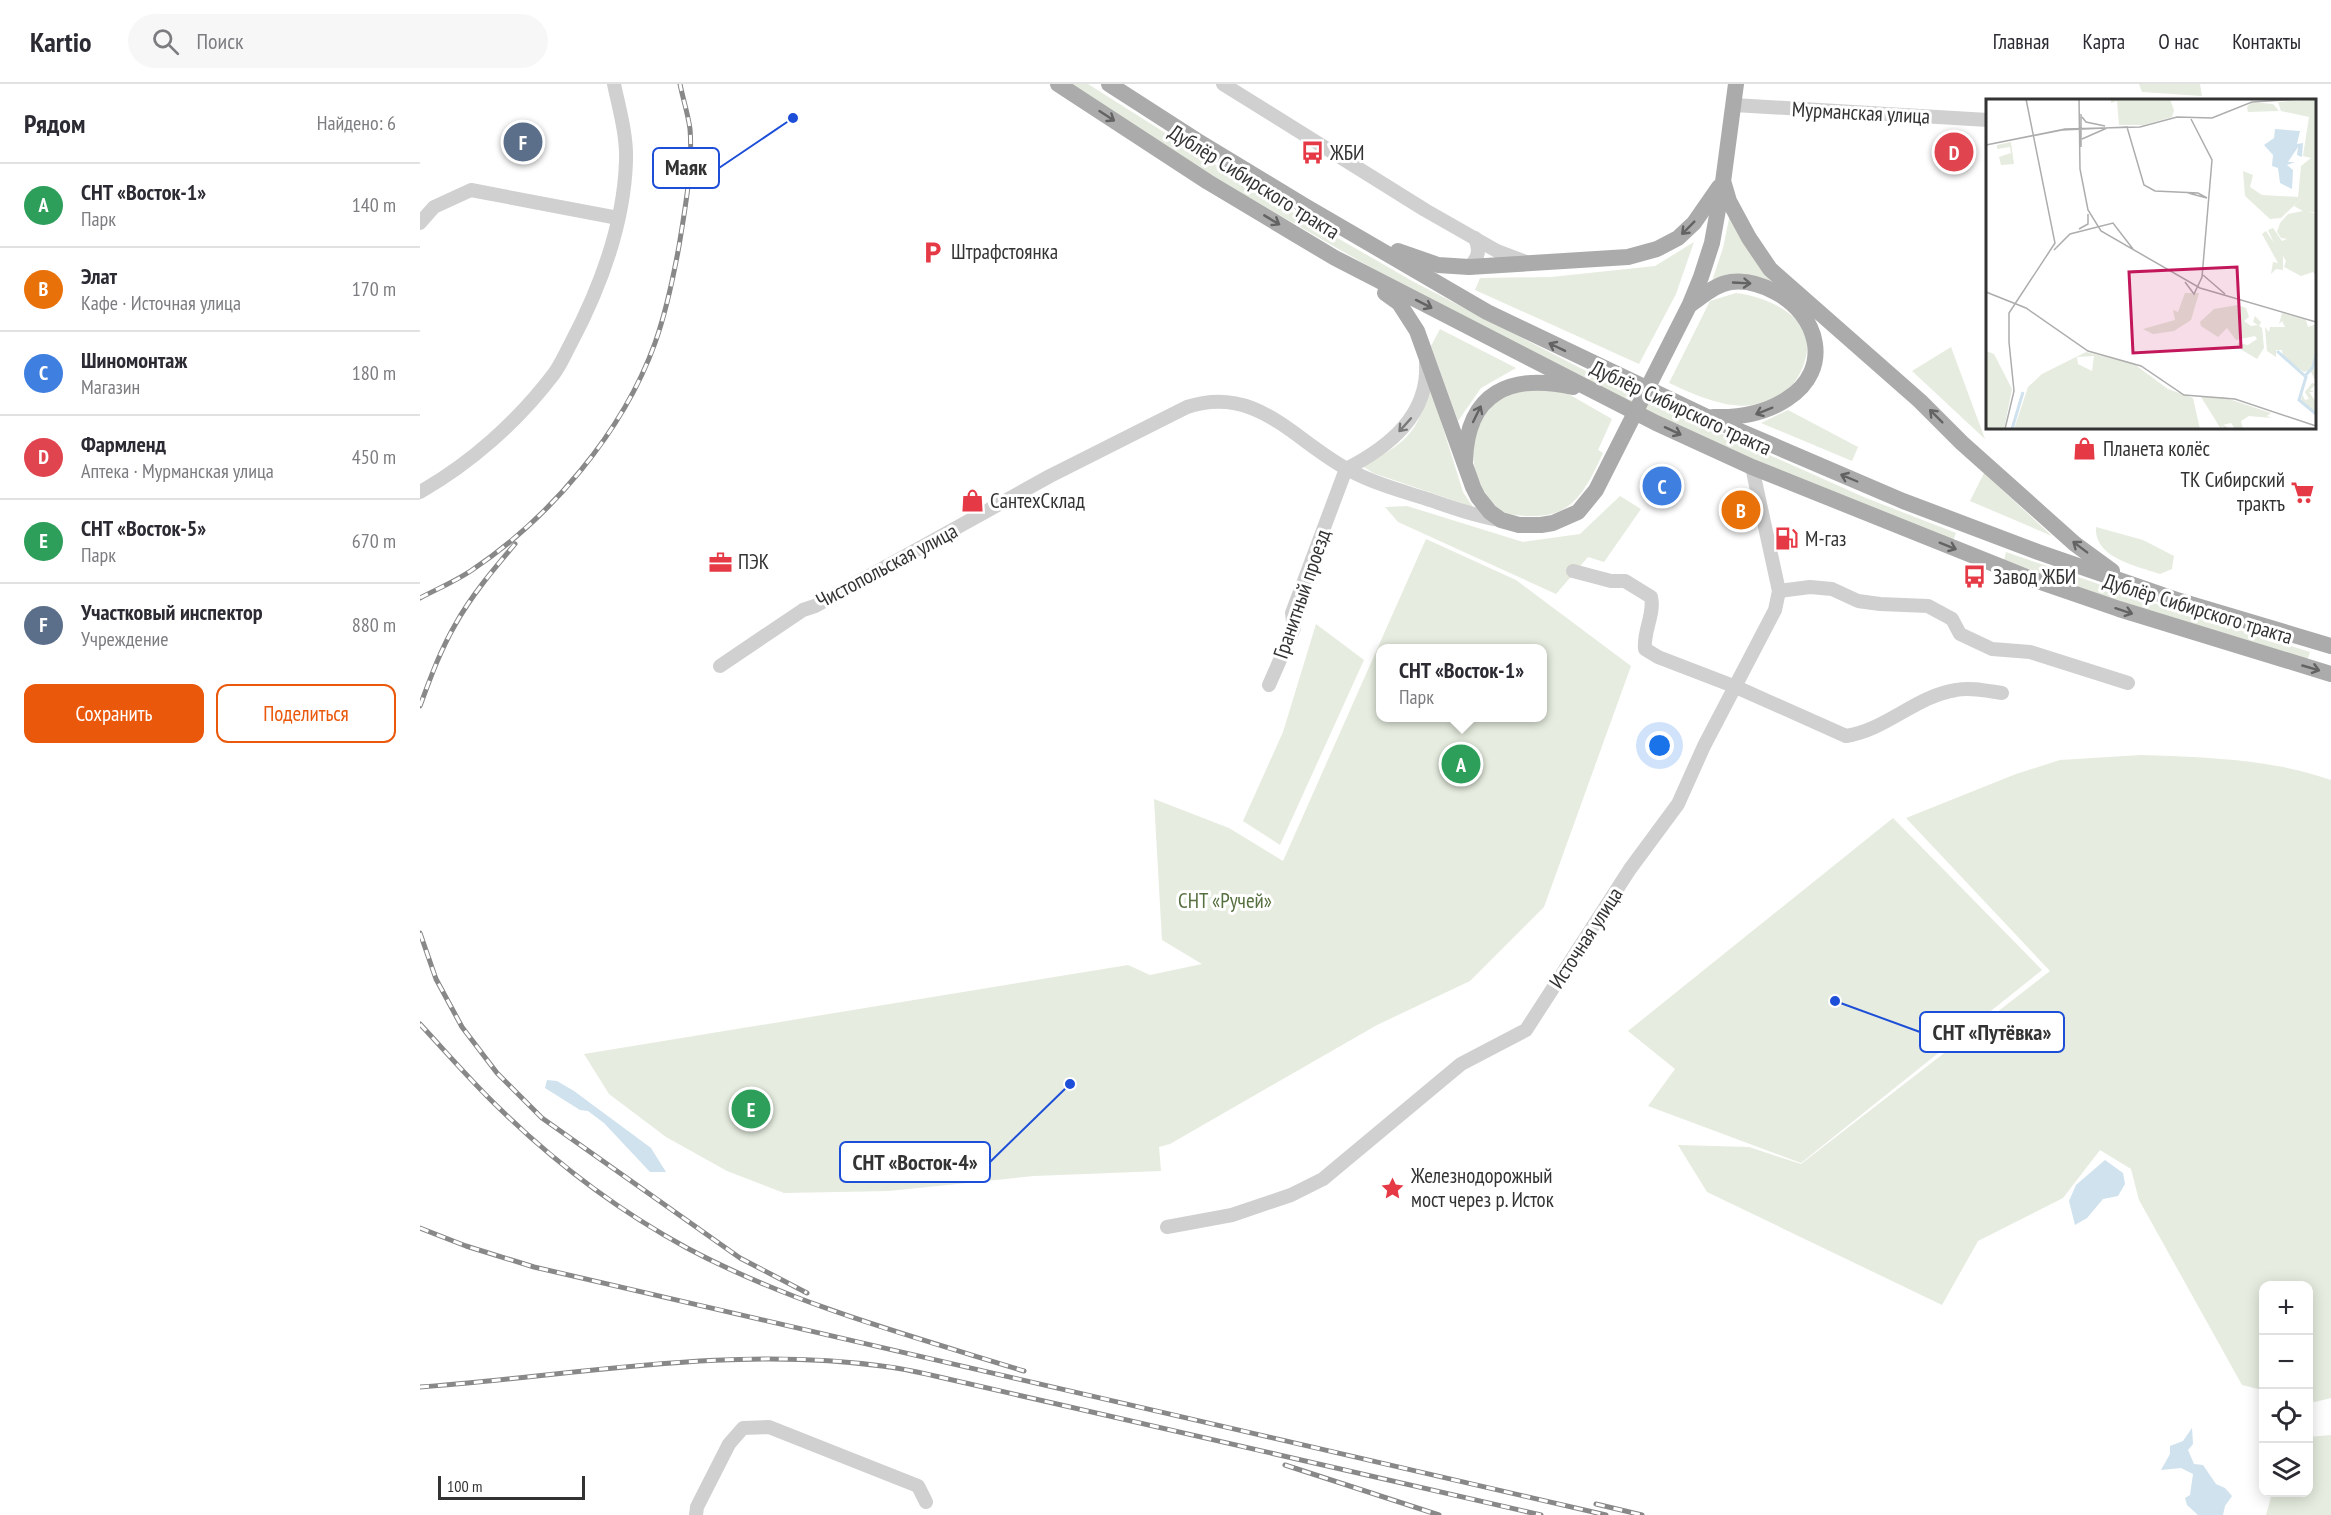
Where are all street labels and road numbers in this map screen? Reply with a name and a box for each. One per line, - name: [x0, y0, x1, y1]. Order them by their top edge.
- street label: Мурманская улица: [1791, 95, 1931, 130]
- street label: Дублёр Сибирского тракта: [1164, 118, 1345, 245]
- street label: Дублёр Сибирского тракта: [1586, 354, 1776, 461]
- street label: Чистопольская улица: [811, 517, 962, 614]
- street label: Гранитный проезд: [1267, 526, 1336, 662]
- street label: Дублёр Сибирского тракта: [2100, 567, 2296, 650]
- street label: Источная улица: [1543, 882, 1628, 994]

